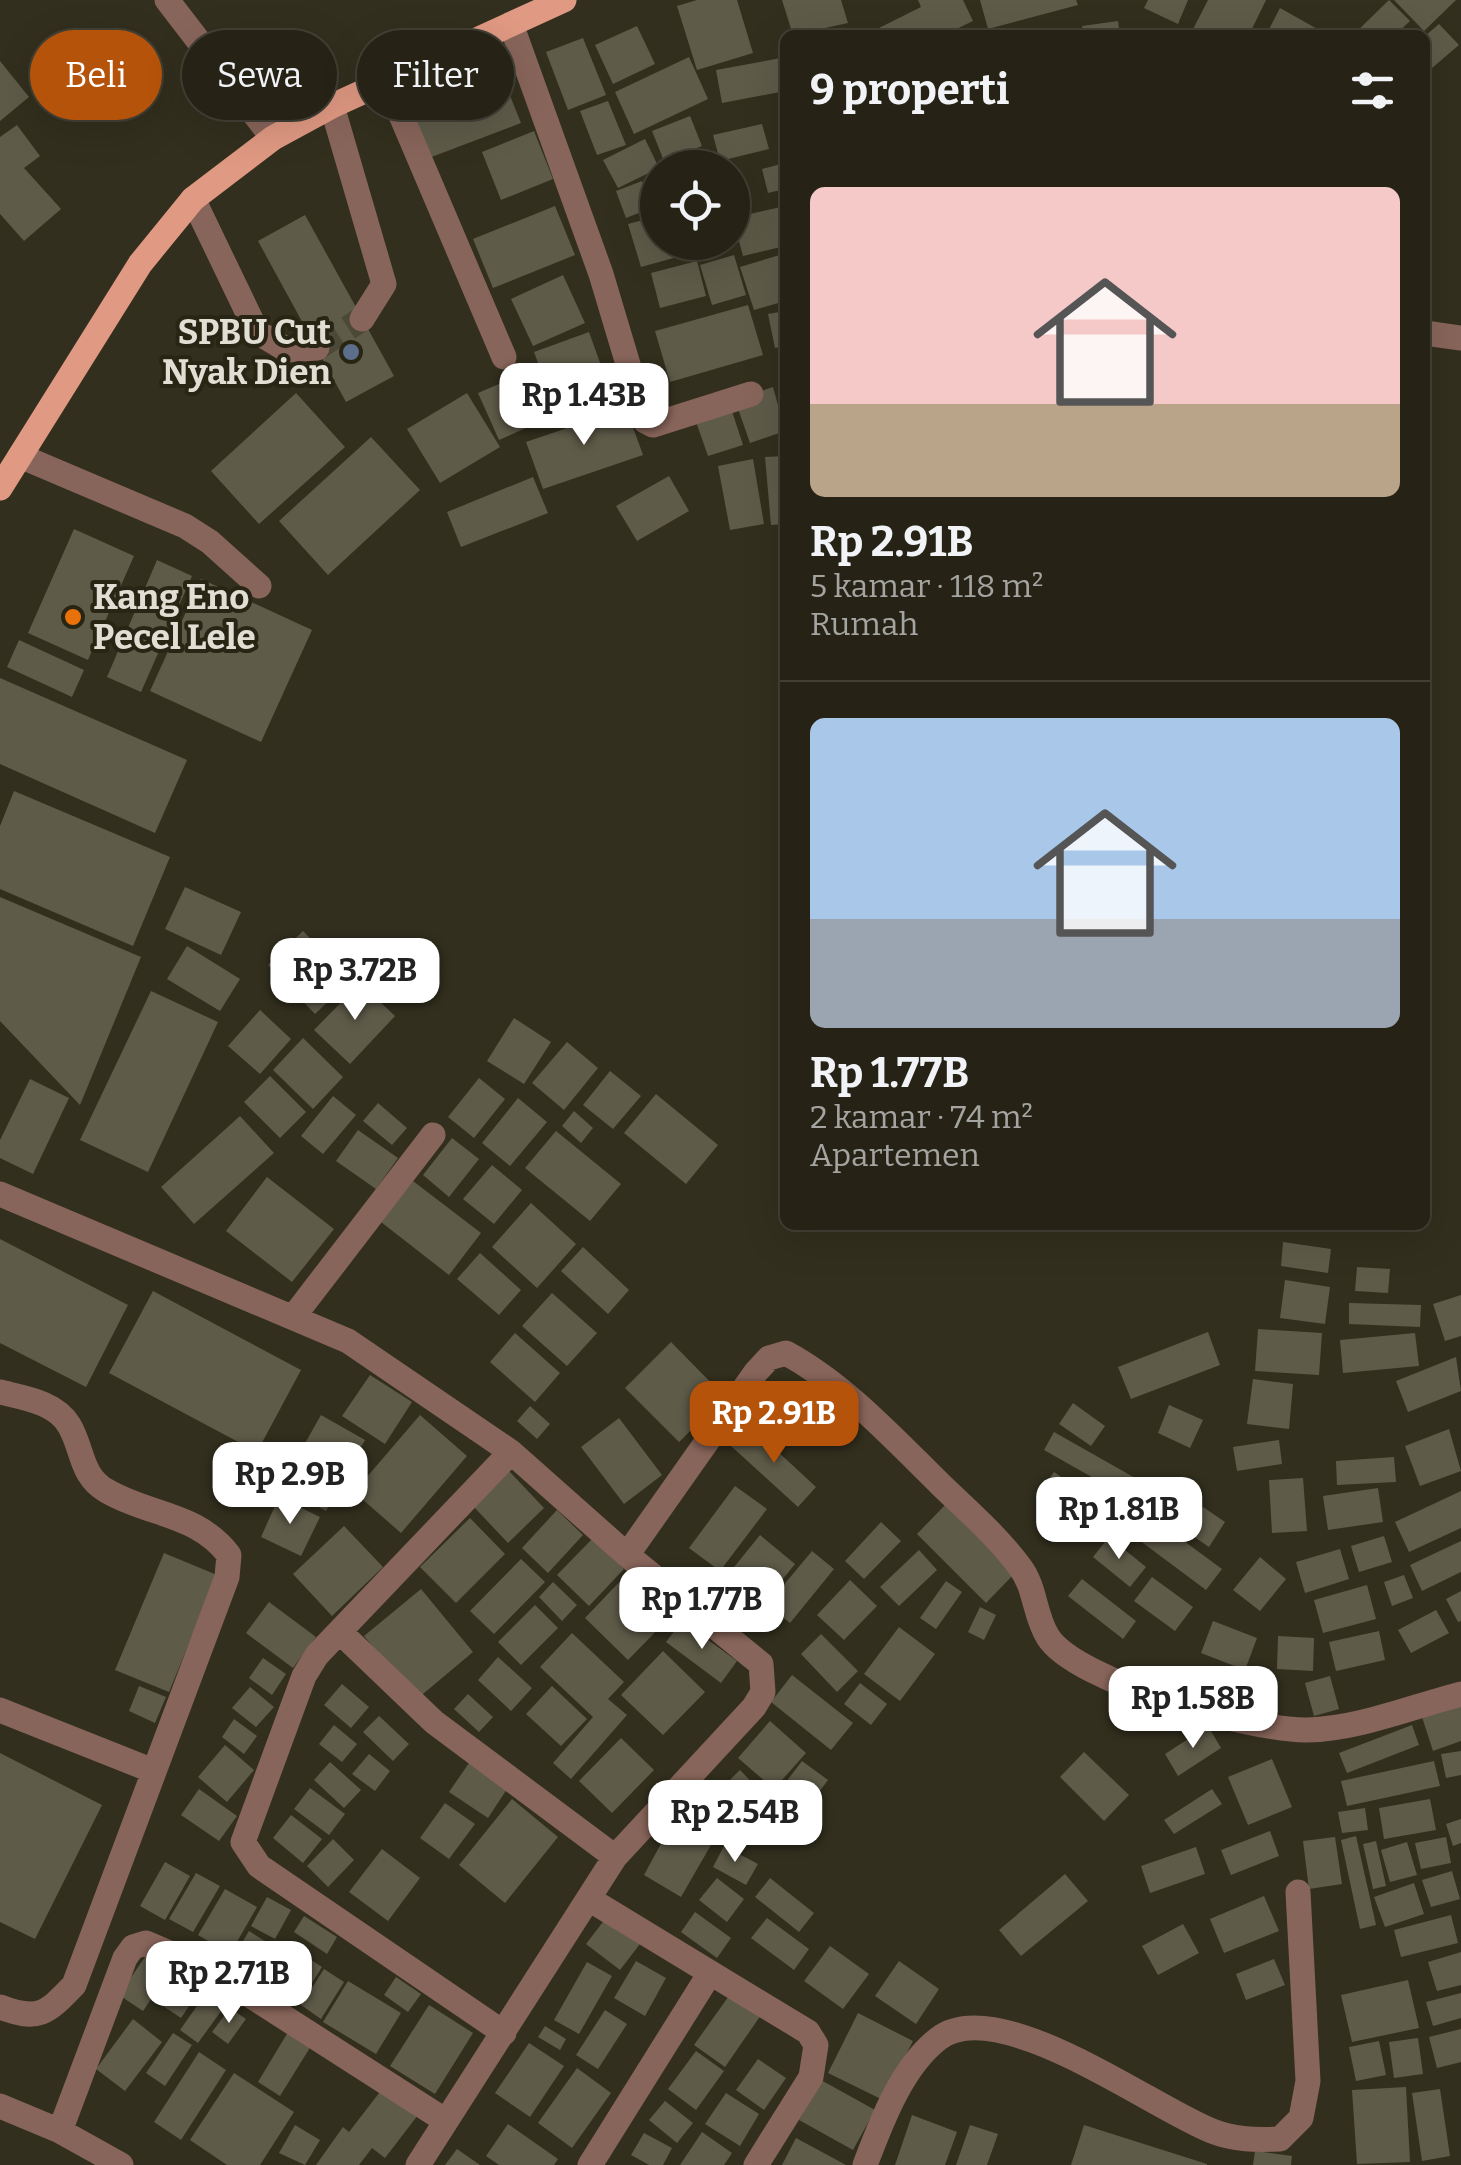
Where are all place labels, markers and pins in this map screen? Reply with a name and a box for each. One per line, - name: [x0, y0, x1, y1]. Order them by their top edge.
- place label: SPBU Cut Nyak Dien: [162, 311, 331, 393]
- marker: SPBU Cut Nyak Dien: [340, 341, 362, 363]
- pin: Rp 1.43B: [481, 363, 687, 448]
- place label: Kang Eno Pecel Lele: [93, 576, 256, 658]
- marker: Kang Eno Pecel Lele: [62, 606, 84, 628]
- pin: Rp 3.72B: [252, 938, 458, 1023]
- pin: Rp 2.91B: [671, 1381, 877, 1466]
- pin: Rp 2.9B: [198, 1442, 382, 1527]
- pin: Rp 1.81B: [1016, 1477, 1222, 1562]
- pin: Rp 1.77B: [599, 1567, 805, 1652]
- pin: Rp 1.58B: [1090, 1666, 1296, 1751]
- pin: Rp 2.54B: [632, 1780, 838, 1865]
- pin: Rp 2.71B: [126, 1941, 332, 2026]

